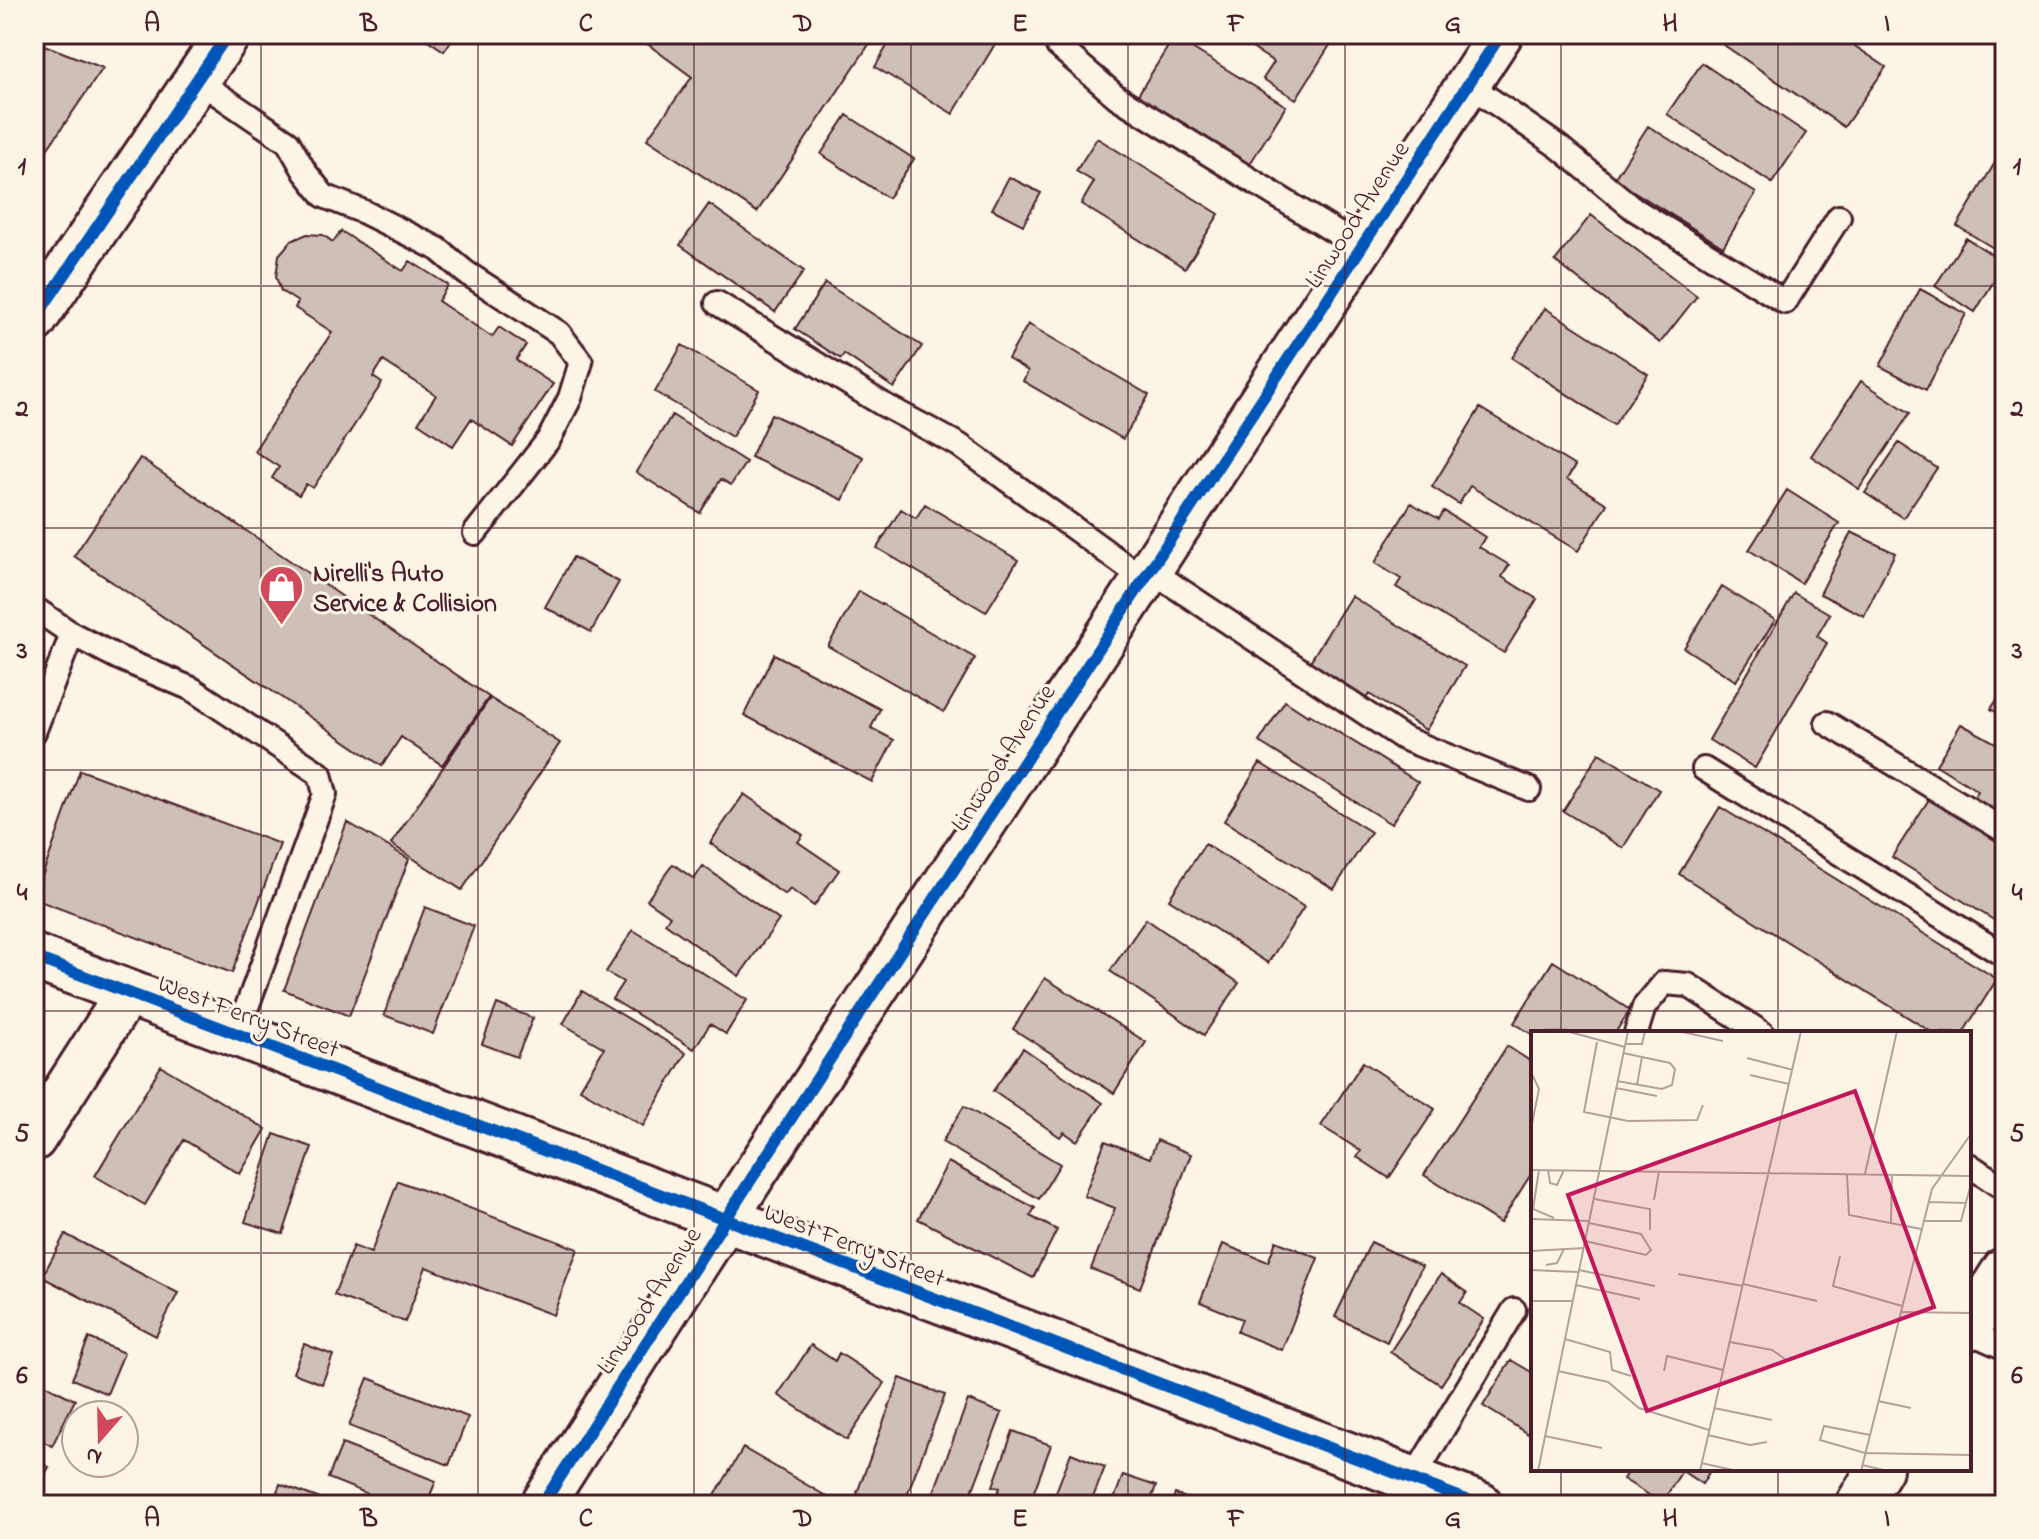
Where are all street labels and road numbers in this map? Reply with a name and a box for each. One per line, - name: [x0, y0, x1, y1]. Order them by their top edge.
- street label: Linwood Avenue: [1296, 134, 1421, 297]
- street label: Linwood Avenue: [942, 677, 1067, 840]
- street label: West Ferry Street: [152, 966, 344, 1070]
- street label: West Ferry Street: [758, 1195, 950, 1299]
- street label: Linwood Avenue: [588, 1220, 713, 1383]

